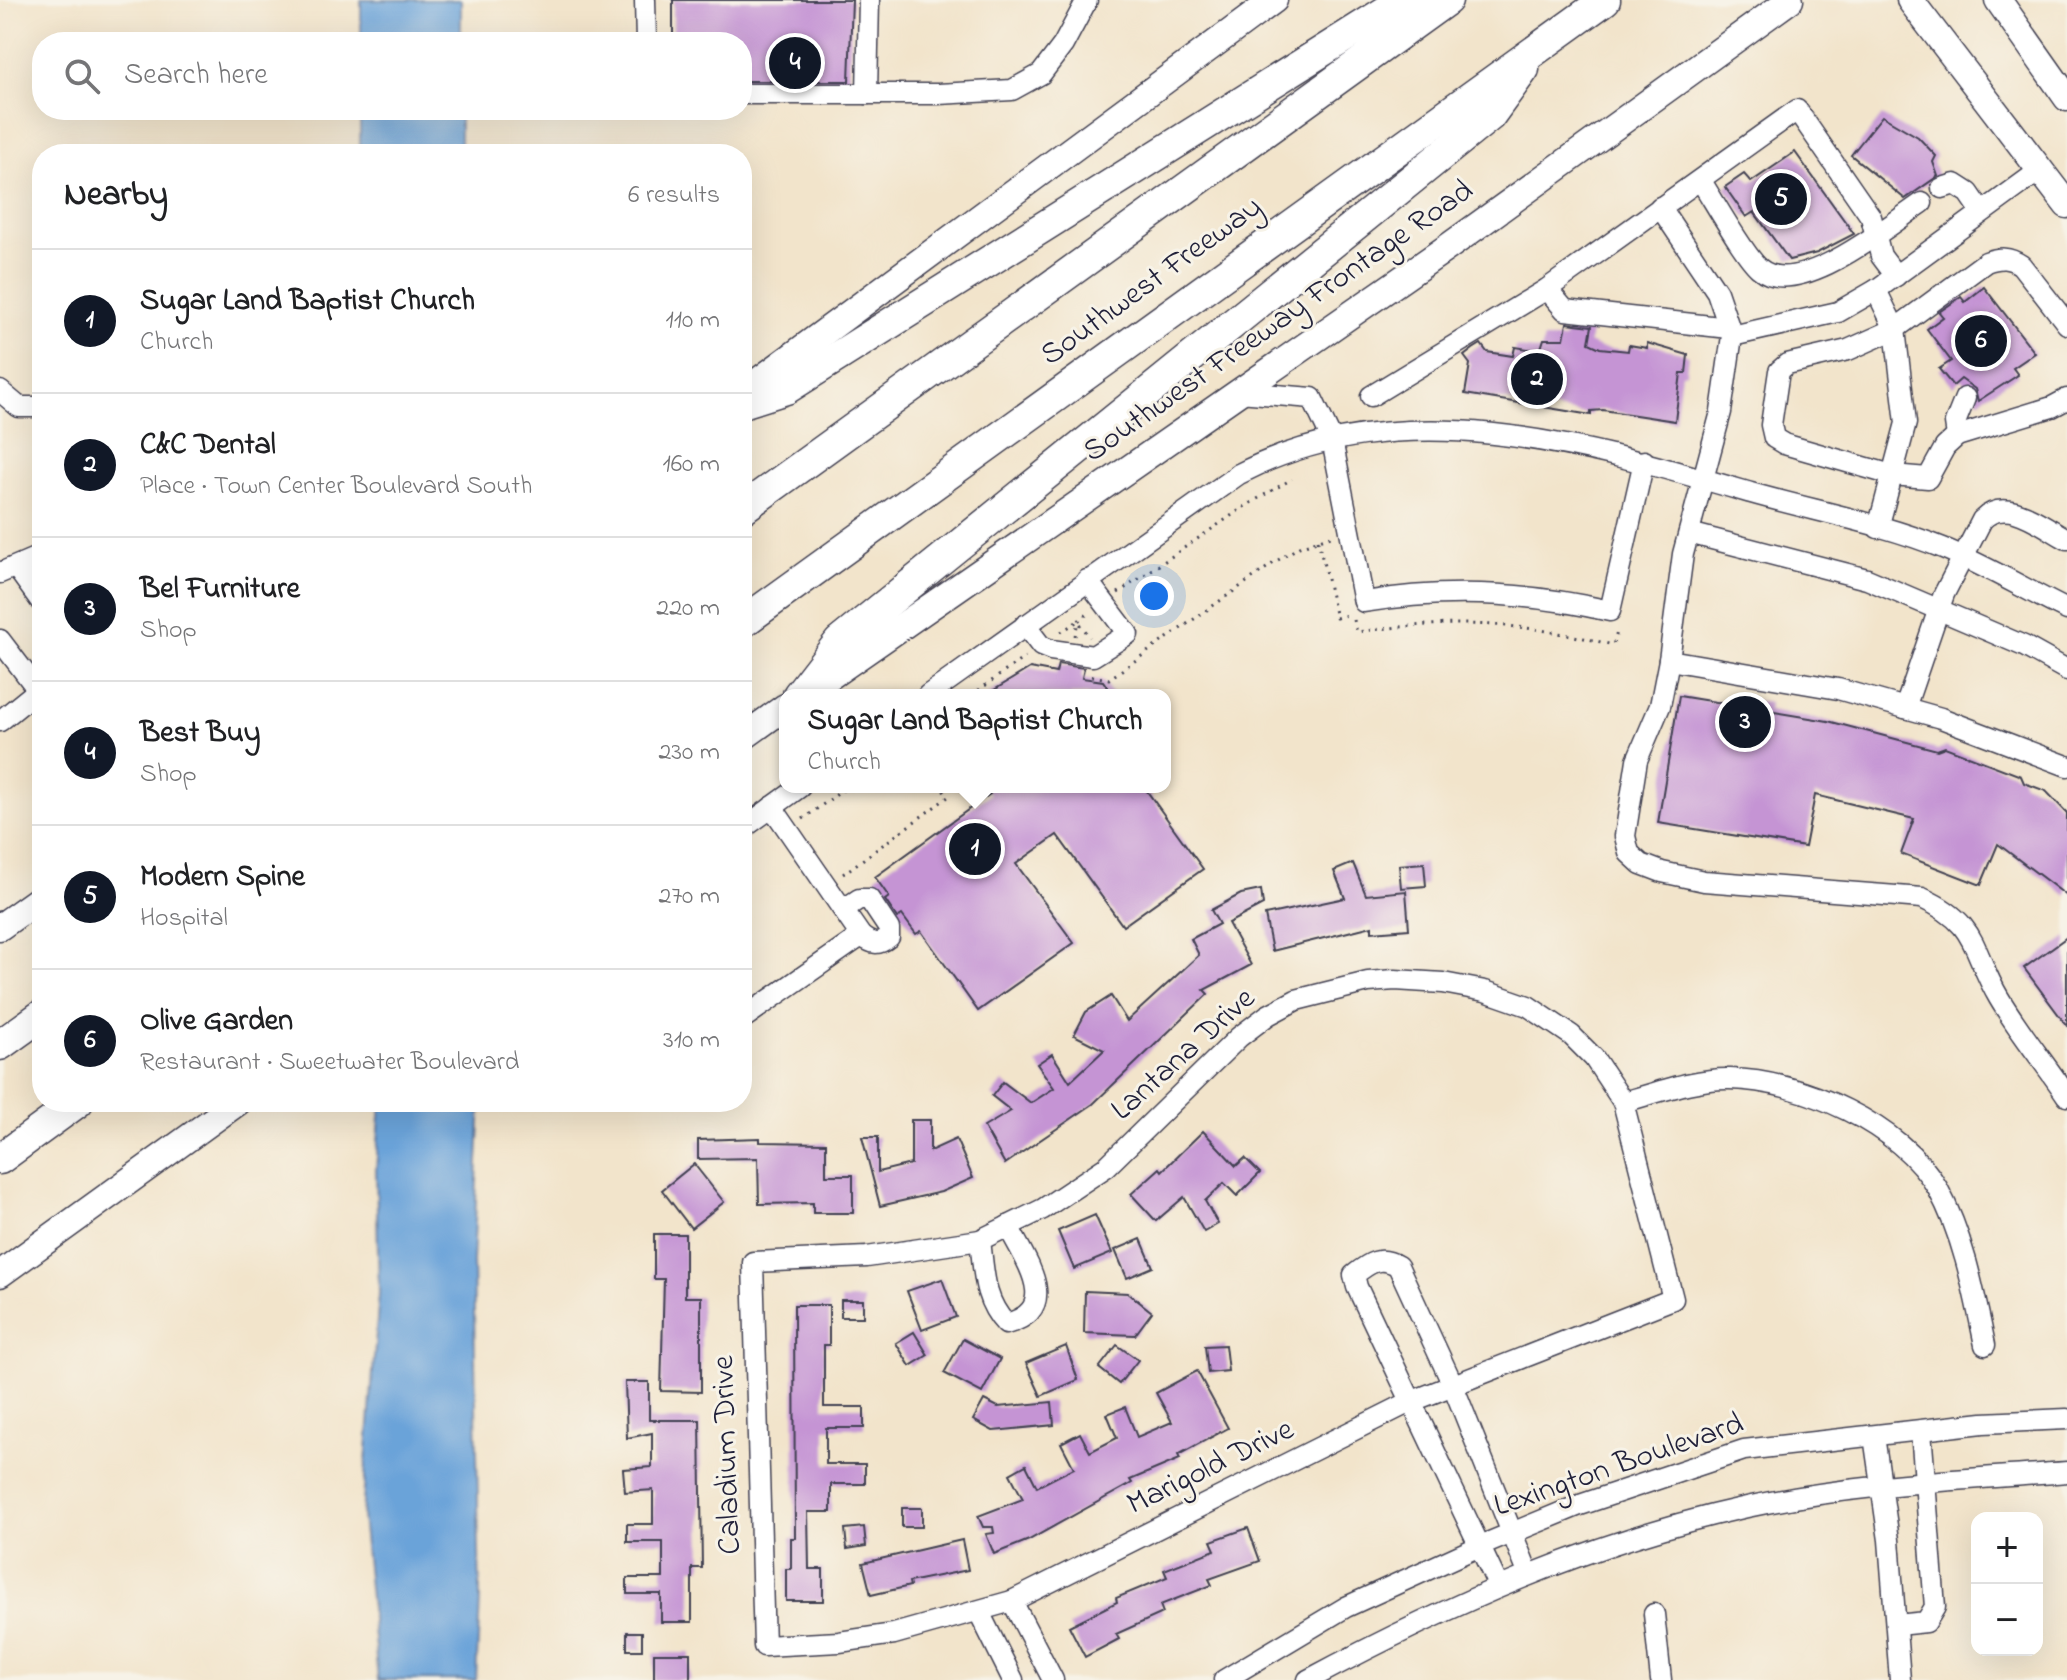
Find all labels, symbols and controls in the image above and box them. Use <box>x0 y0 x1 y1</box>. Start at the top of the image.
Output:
search box <box>32 32 752 120</box>
pin: 4 <box>769 33 821 93</box>
icon: search <box>60 54 104 98</box>
text: Search here <box>124 54 268 98</box>
street label: Southwest Freeway Frontage Road <box>1074 169 1484 475</box>
pin: 5 <box>1755 169 1807 229</box>
text: Nearby <box>64 171 168 221</box>
text: 6 results <box>628 177 720 215</box>
street label: Southwest Freeway <box>1031 185 1273 379</box>
text: Sugar Land Baptist Church <box>140 280 475 324</box>
text: 1 <box>86 302 94 340</box>
text: 110 m <box>666 302 720 340</box>
pin: 6 <box>1955 311 2007 371</box>
text: Church <box>140 324 213 362</box>
pin: 2 <box>1511 349 1563 409</box>
text: C&C Dental <box>140 424 276 468</box>
text: 2 <box>84 446 96 484</box>
text: 160 m <box>662 446 720 484</box>
text: Place · Town Center Boulevard South <box>140 468 532 506</box>
text: Bel Furniture <box>140 568 300 612</box>
your location <box>1134 576 1174 616</box>
text: 3 <box>85 590 95 628</box>
text: 220 m <box>656 590 720 628</box>
text: Shop <box>140 612 197 650</box>
popup <box>779 689 1171 793</box>
pin: 3 <box>1719 692 1771 752</box>
text: Sugar Land Baptist Church <box>808 700 1142 744</box>
text: Best Buy <box>140 712 260 756</box>
text: 4 <box>85 734 95 772</box>
text: 230 m <box>658 734 720 772</box>
text: Church <box>808 744 881 782</box>
text: Shop <box>140 756 197 794</box>
pin: 1 <box>949 819 1001 879</box>
text: Modern Spine <box>140 856 305 900</box>
text: 5 <box>83 878 97 916</box>
text: 270 m <box>658 878 720 916</box>
text: Hospital <box>140 900 228 938</box>
street label: Lantana Drive <box>1101 977 1267 1133</box>
text: Olive Garden <box>140 1000 293 1044</box>
text: 6 <box>84 1022 96 1060</box>
text: 310 m <box>663 1022 720 1060</box>
text: Restaurant · Sweetwater Boulevard <box>140 1044 519 1082</box>
street label: Caladium Drive <box>701 1354 755 1555</box>
street label: Lexington Boulevard <box>1488 1401 1750 1531</box>
street label: Marigold Drive <box>1120 1407 1303 1529</box>
map controls <box>1971 1512 2043 1656</box>
button: + <box>1971 1512 2043 1584</box>
button: − <box>1971 1584 2043 1656</box>

